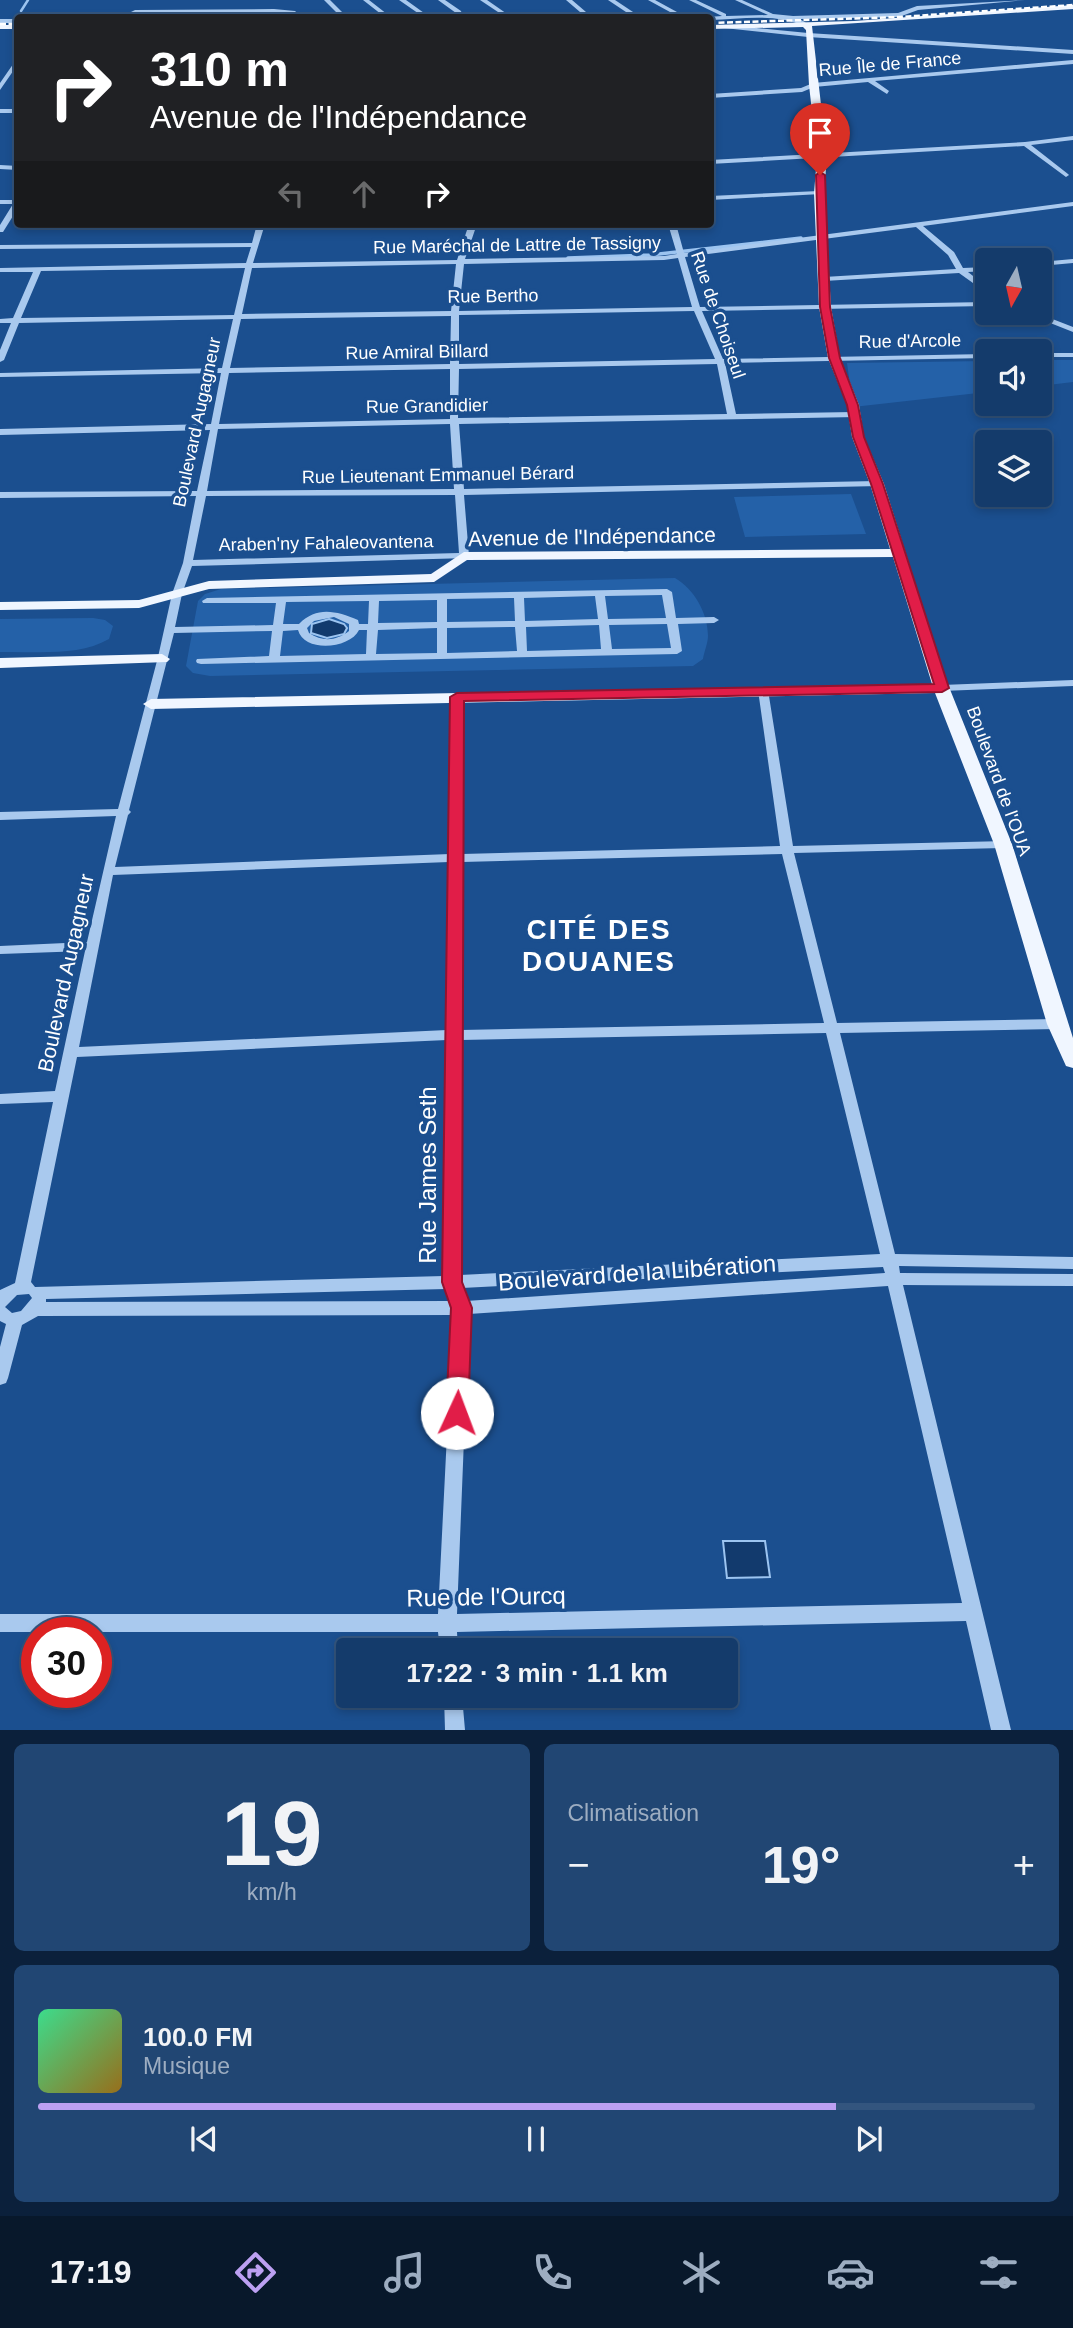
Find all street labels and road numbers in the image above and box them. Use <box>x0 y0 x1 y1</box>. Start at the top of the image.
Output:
street label: Rue Île de France <box>818 48 962 80</box>
street label: Rue Maréchal de Lattre de Tassigny <box>373 232 661 258</box>
street label: Rue de Choiseul <box>687 249 749 381</box>
street label: Rue Bertho <box>447 285 539 307</box>
street label: Rue d'Arcole <box>859 330 961 352</box>
street label: Boulevard Augagneur <box>169 335 225 509</box>
street label: Rue Amiral Billard <box>345 341 489 363</box>
street label: Rue Grandidier <box>366 395 488 417</box>
street label: Rue Lieutenant Emmanuel Bérard <box>302 463 574 487</box>
street label: Avenue de l'Indépendance <box>468 523 716 550</box>
street label: Araben'ny Fahaleovantena <box>219 531 434 555</box>
street label: Boulevard de l'OUA <box>963 704 1035 858</box>
street label: Boulevard Augagneur <box>33 872 98 1074</box>
street label: Rue James Seth <box>414 1086 441 1264</box>
street label: Boulevard de la Libération <box>497 1249 777 1296</box>
street label: Rue de l'Ourcq <box>406 1582 566 1611</box>

